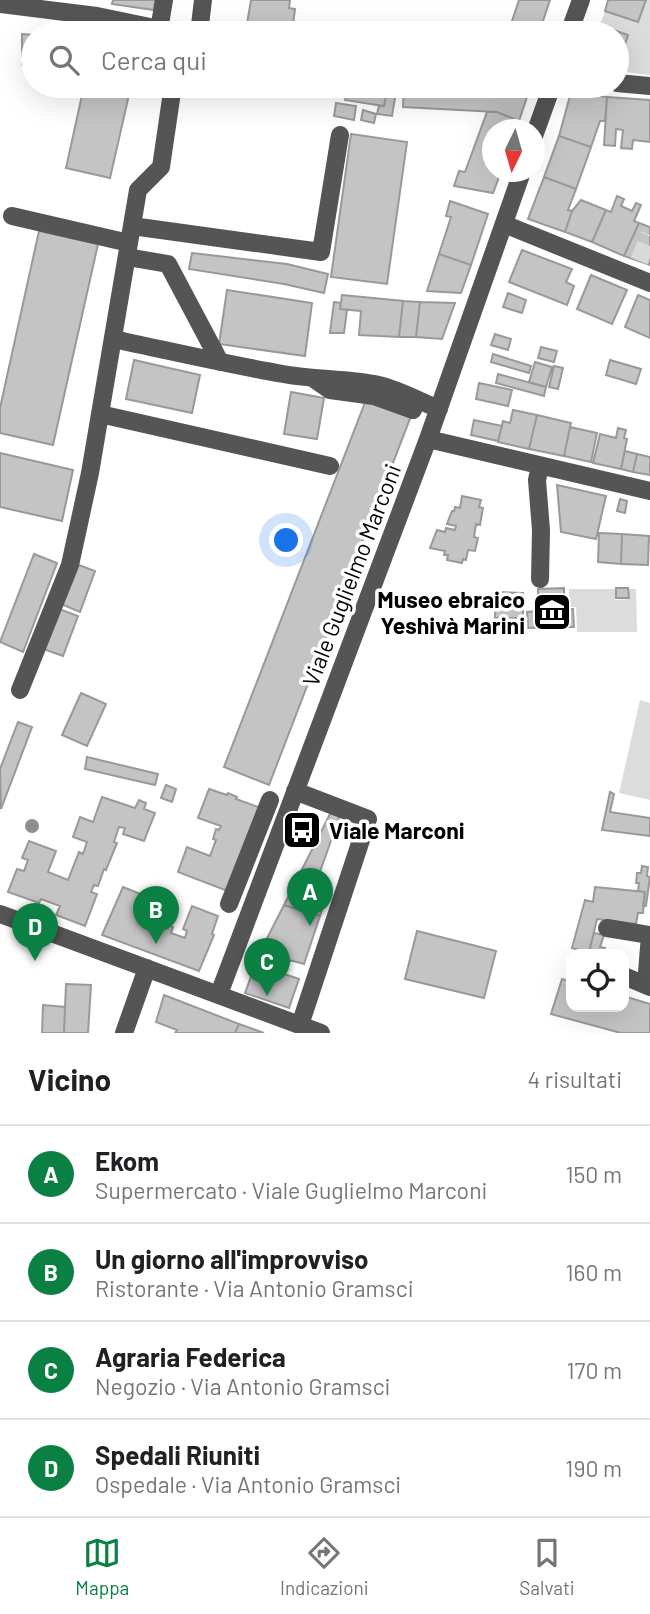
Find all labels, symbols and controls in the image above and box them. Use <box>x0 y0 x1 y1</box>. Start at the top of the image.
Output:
search box <box>21 21 629 98</box>
icon: search <box>45 41 83 79</box>
text: Cerca qui <box>101 44 207 75</box>
north arrow <box>482 119 545 182</box>
street label: Viale Guglielmo Marconi <box>296 460 406 690</box>
your location <box>269 523 303 557</box>
place label: Museo ebraico Yeshivà Marini <box>377 585 525 639</box>
museum icon: Museo ebraico Yeshivà Marini <box>531 591 573 633</box>
bus stop icon: Viale Marconi <box>281 809 323 851</box>
place label: Viale Marconi <box>329 816 465 844</box>
pin: A <box>287 868 333 926</box>
pin: B <box>133 886 179 944</box>
pin: D <box>12 903 58 961</box>
pin: C <box>244 938 290 996</box>
map controls <box>566 949 629 1012</box>
button: locate <box>566 949 629 1012</box>
text: Vicino <box>28 1061 111 1097</box>
text: 4 risultati <box>528 1065 622 1093</box>
text: Ekom <box>95 1145 159 1176</box>
text: A <box>43 1160 59 1188</box>
text: 150 m <box>566 1160 622 1188</box>
text: Supermercato · Viale Guglielmo Marconi <box>95 1176 487 1204</box>
text: Un giorno all'improvviso <box>95 1243 369 1274</box>
text: B <box>44 1258 58 1286</box>
text: 160 m <box>565 1258 622 1286</box>
text: Ristorante · Via Antonio Gramsci <box>95 1274 414 1302</box>
text: Agraria Federica <box>95 1341 286 1372</box>
text: C <box>44 1356 58 1384</box>
text: 170 m <box>566 1356 622 1384</box>
text: Negozio · Via Antonio Gramsci <box>95 1372 390 1400</box>
text: Spedali Riuniti <box>95 1439 260 1470</box>
text: D <box>44 1454 58 1482</box>
text: 190 m <box>565 1454 622 1482</box>
text: Ospedale · Via Antonio Gramsci <box>95 1470 401 1498</box>
tab: Mappa <box>75 1534 129 1599</box>
tab: Indicazioni <box>280 1534 369 1599</box>
tab: Salvati <box>519 1534 575 1599</box>

